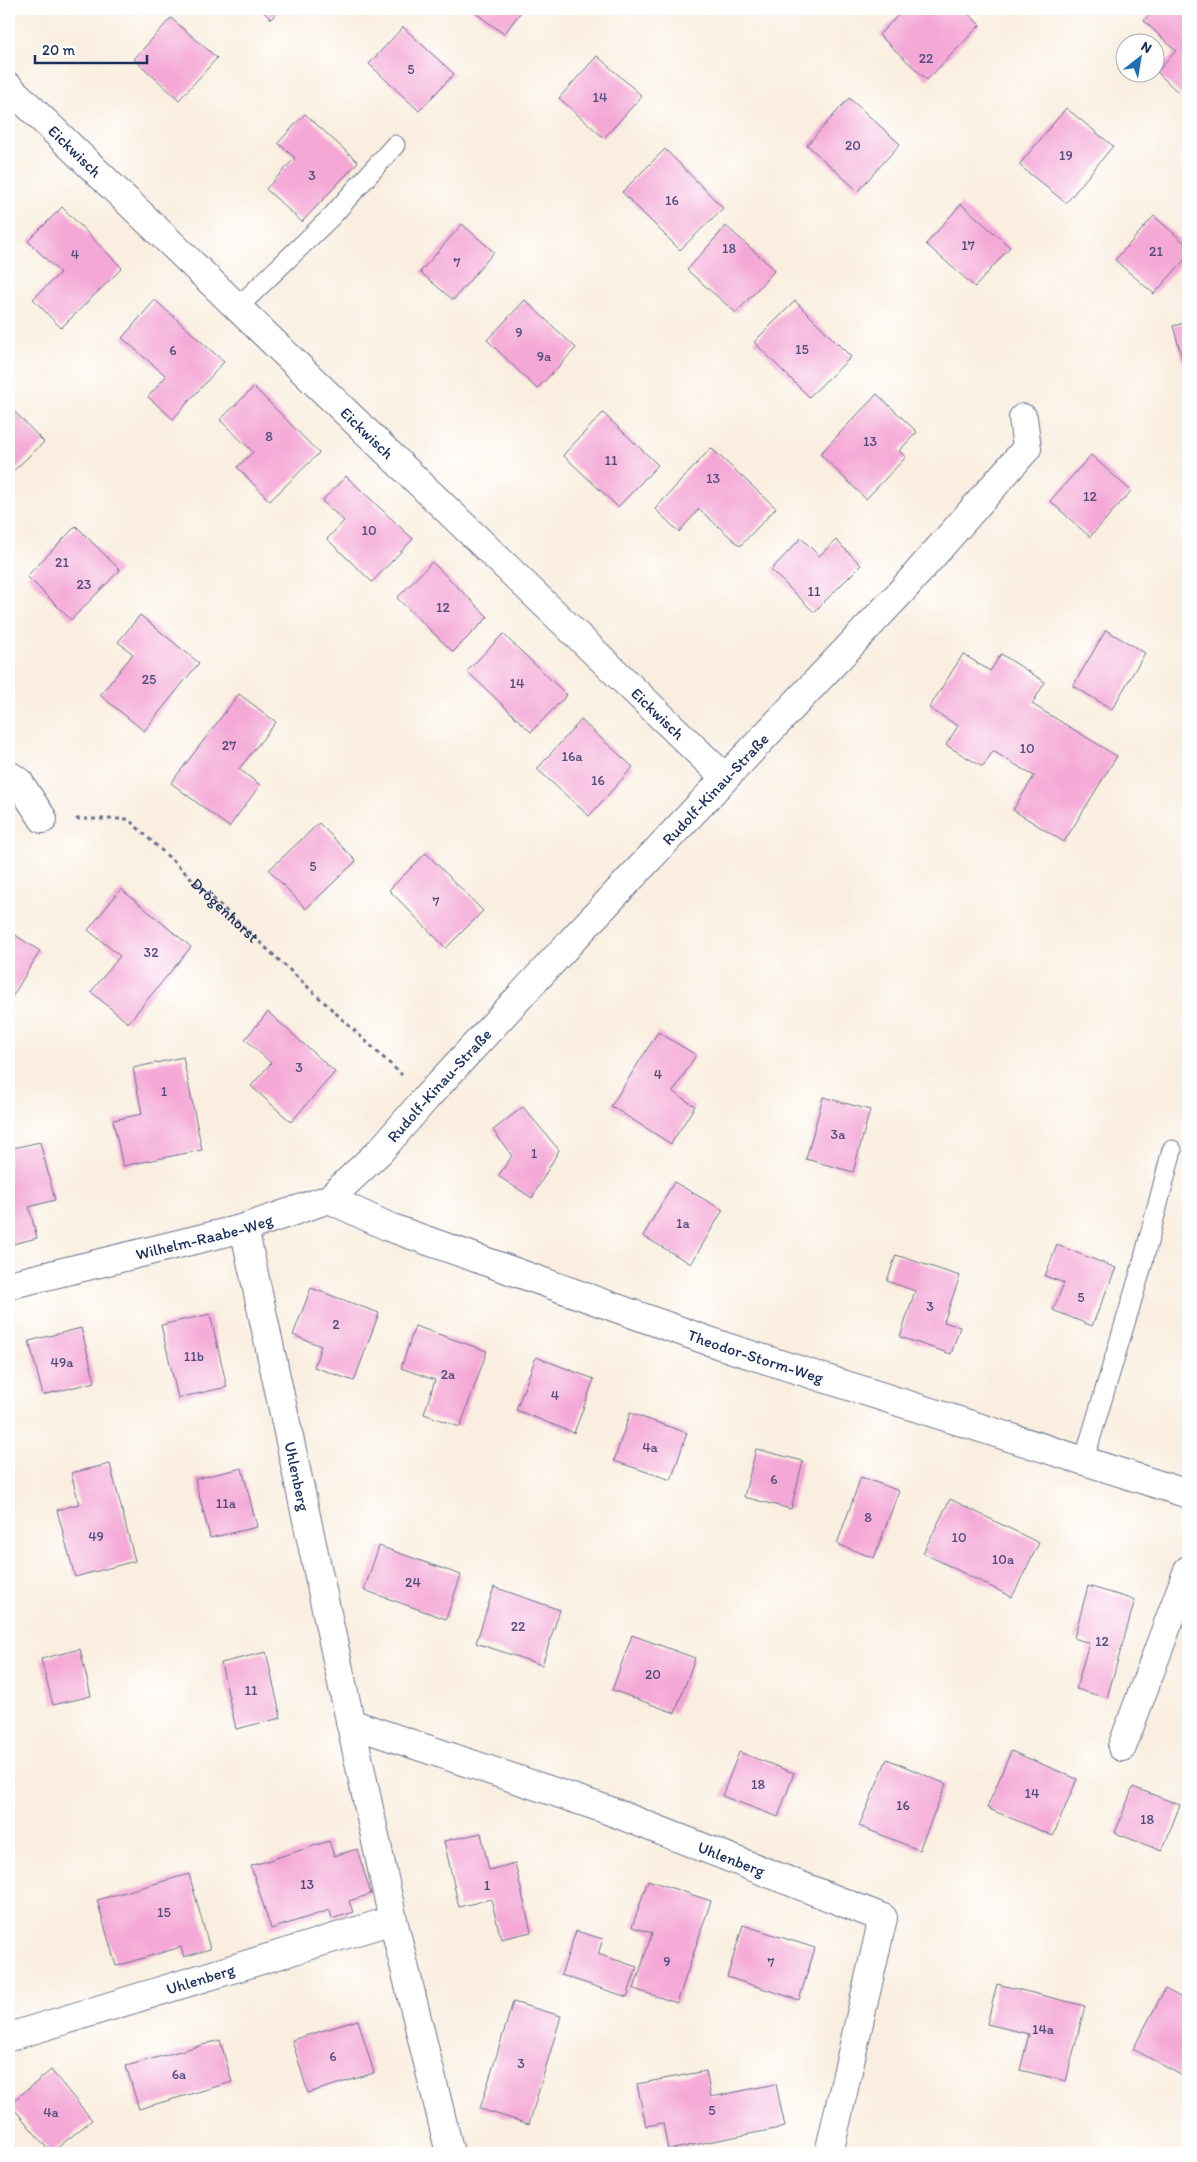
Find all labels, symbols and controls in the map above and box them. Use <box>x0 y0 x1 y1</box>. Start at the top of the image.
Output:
scale bar <box>35 32 148 64</box>
north arrow <box>1114 32 1164 82</box>
text: N <box>1138 38 1155 57</box>
text: 20 m <box>42 41 76 59</box>
house number: 22 <box>919 50 934 67</box>
house number: 5 <box>407 61 415 78</box>
house number: 14 <box>593 89 608 106</box>
street label: Eickwisch <box>44 121 106 182</box>
house number: 20 <box>845 137 861 154</box>
house number: 19 <box>1059 147 1073 164</box>
house number: 3 <box>308 167 316 184</box>
house number: 16 <box>665 192 679 209</box>
house number: 17 <box>961 237 975 254</box>
house number: 18 <box>722 240 736 257</box>
house number: 21 <box>1149 243 1163 260</box>
house number: 4 <box>71 246 80 263</box>
house number: 7 <box>454 254 461 271</box>
house number: 9 <box>515 324 523 341</box>
house number: 15 <box>795 341 809 358</box>
house number: 6 <box>169 342 177 359</box>
house number: 9a <box>537 348 552 365</box>
street label: Eickwisch <box>336 403 398 463</box>
house number: 8 <box>265 428 273 445</box>
house number: 13 <box>863 433 877 450</box>
house number: 11 <box>605 452 618 469</box>
house number: 13 <box>706 470 720 487</box>
house number: 12 <box>1083 488 1098 505</box>
house number: 10 <box>361 522 377 539</box>
house number: 21 <box>55 554 69 571</box>
house number: 23 <box>77 576 92 593</box>
house number: 11 <box>808 583 821 600</box>
house number: 12 <box>436 599 451 616</box>
house number: 25 <box>142 671 156 688</box>
house number: 14 <box>510 675 525 692</box>
street label: Eickwisch <box>627 684 689 744</box>
street label: Rudolf-Kinau-Straße <box>658 729 773 849</box>
house number: 27 <box>222 737 236 754</box>
house number: 10 <box>1019 740 1035 757</box>
house number: 16a <box>561 748 583 765</box>
house number: 16 <box>591 772 605 789</box>
house number: 5 <box>309 858 317 875</box>
street label: Drögenhorst <box>187 874 263 946</box>
house number: 7 <box>433 893 440 910</box>
house number: 32 <box>144 944 159 961</box>
street label: Rudolf-Kinau-Straße <box>383 1025 495 1146</box>
house number: 3 <box>295 1059 303 1076</box>
house number: 4 <box>654 1066 663 1083</box>
house number: 1 <box>161 1083 168 1100</box>
house number: 3a <box>831 1126 846 1143</box>
house number: 1 <box>531 1145 538 1162</box>
street label: Wilhelm-Raabe-Weg <box>134 1210 276 1264</box>
house number: 1a <box>676 1215 691 1232</box>
house number: 5 <box>1077 1289 1085 1306</box>
house number: 3 <box>926 1298 934 1315</box>
house number: 2 <box>332 1316 340 1333</box>
street label: Theodor-Storm-Weg <box>685 1325 827 1388</box>
house number: 11b <box>184 1348 204 1365</box>
house number: 49a <box>50 1354 74 1371</box>
house number: 2a <box>441 1366 456 1383</box>
house number: 4 <box>551 1387 560 1404</box>
house number: 4a <box>642 1439 659 1456</box>
street label: Uhlenberg <box>280 1440 314 1514</box>
house number: 6 <box>770 1471 778 1488</box>
house number: 11a <box>216 1495 237 1512</box>
house number: 8 <box>864 1509 872 1526</box>
house number: 49 <box>88 1528 104 1545</box>
house number: 10 <box>951 1529 967 1546</box>
house number: 10a <box>992 1551 1015 1568</box>
house number: 24 <box>405 1574 421 1591</box>
house number: 22 <box>511 1618 526 1635</box>
house number: 12 <box>1095 1633 1110 1650</box>
house number: 20 <box>645 1666 661 1683</box>
house number: 11 <box>245 1682 258 1699</box>
house number: 18 <box>751 1776 765 1793</box>
house number: 14 <box>1025 1785 1040 1802</box>
house number: 16 <box>896 1797 910 1814</box>
house number: 18 <box>1140 1811 1154 1828</box>
street label: Uhlenberg <box>695 1837 768 1881</box>
house number: 13 <box>300 1876 314 1893</box>
house number: 1 <box>484 1877 491 1894</box>
house number: 15 <box>157 1904 171 1921</box>
house number: 9 <box>663 1953 671 1970</box>
house number: 7 <box>768 1954 775 1971</box>
street label: Uhlenberg <box>164 1960 238 1999</box>
house number: 14a <box>1032 2021 1055 2038</box>
house number: 6 <box>329 2048 337 2065</box>
house number: 3 <box>517 2055 525 2072</box>
house number: 6a <box>172 2066 187 2083</box>
house number: 5 <box>708 2102 716 2119</box>
house number: 4a <box>43 2104 60 2121</box>

